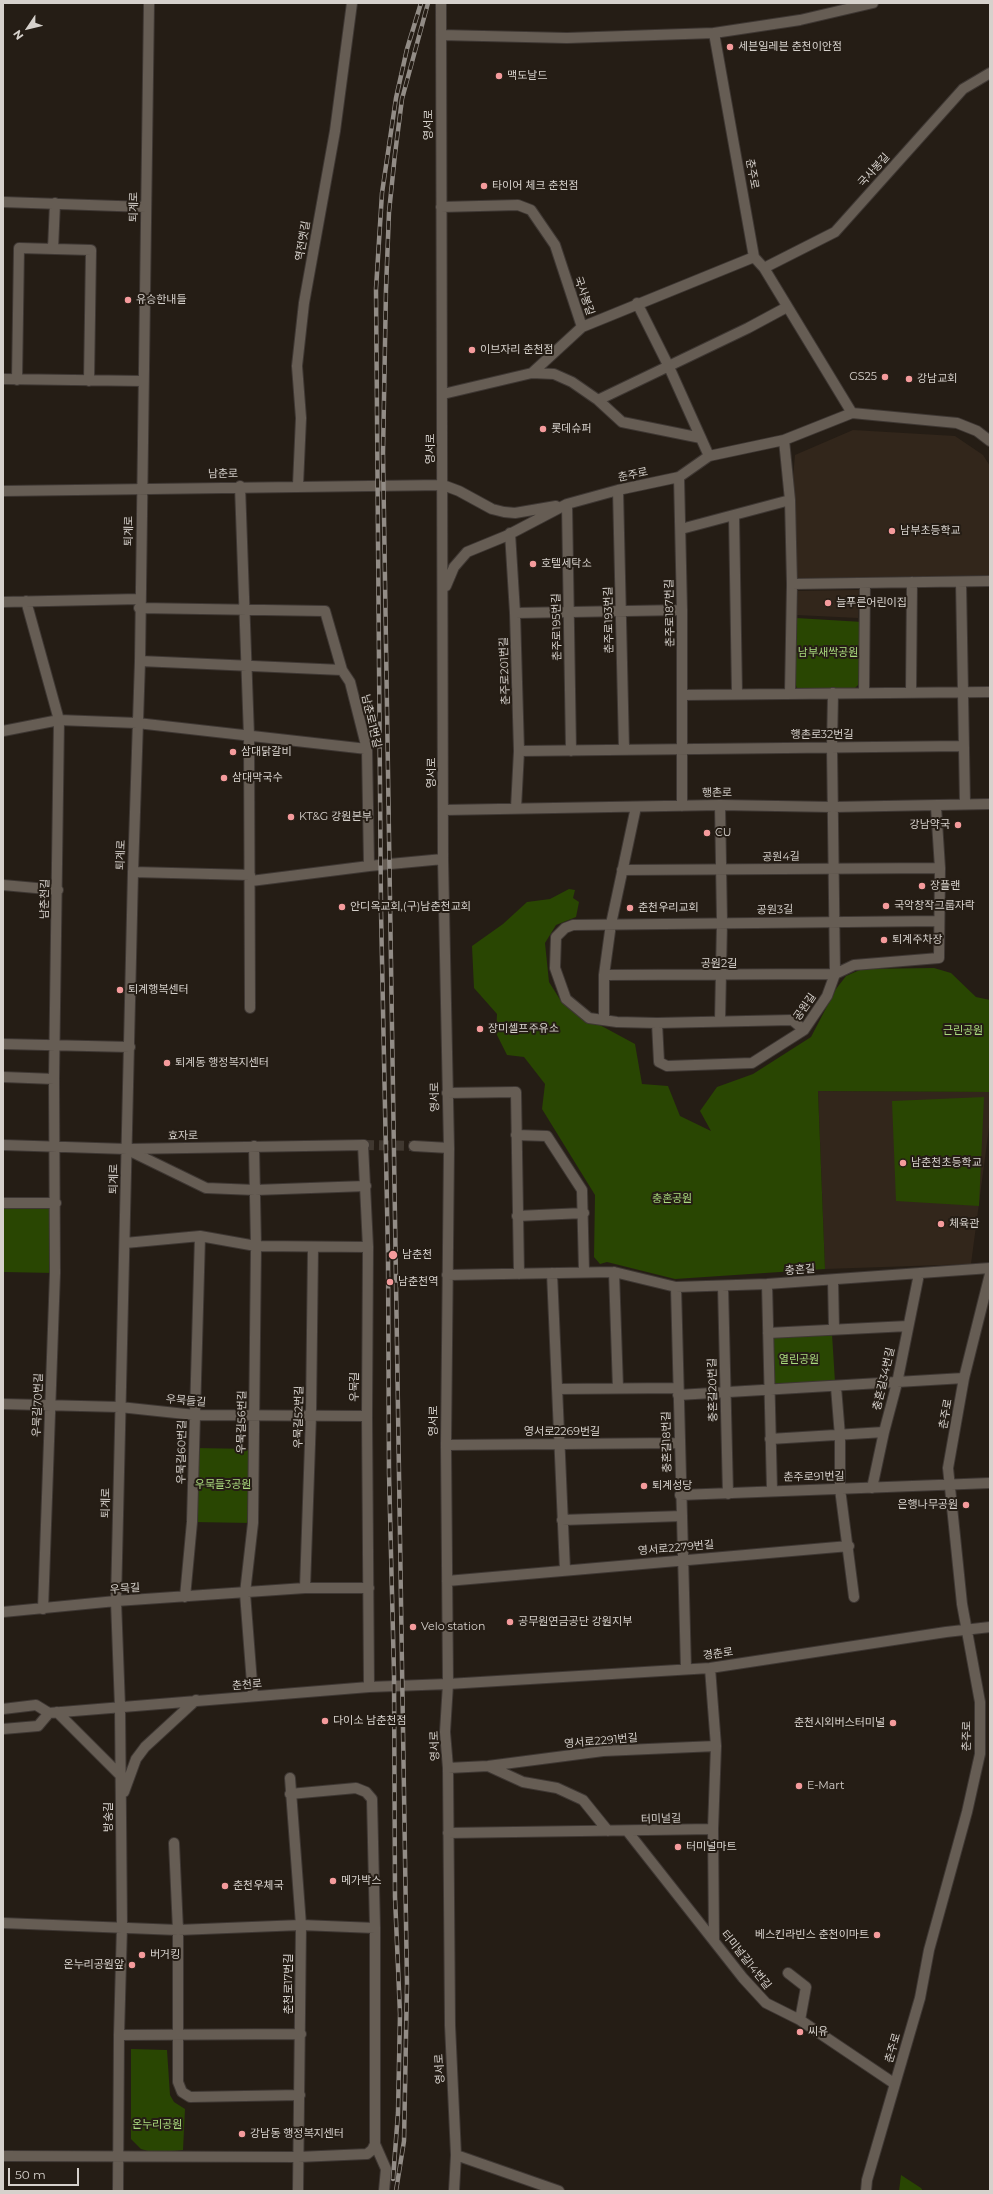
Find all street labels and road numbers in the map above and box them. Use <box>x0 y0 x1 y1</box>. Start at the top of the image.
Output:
street label: 영서로 <box>422 110 436 140</box>
street label: 국사봉길 <box>856 151 892 189</box>
street label: 춘주로 <box>743 158 761 190</box>
street label: 퇴계로 <box>127 192 141 222</box>
street label: 역전옛길 <box>293 220 313 262</box>
street label: 국사봉길 <box>571 275 597 317</box>
street label: 영서로 <box>424 434 438 464</box>
street label: 춘주로 <box>617 465 649 485</box>
street label: 남춘로 <box>208 467 238 481</box>
street label: 퇴계로 <box>122 516 136 546</box>
street label: 춘주로187번길 <box>663 579 677 647</box>
street label: 춘주로193번길 <box>602 586 616 654</box>
street label: 춘주로195번길 <box>550 593 564 661</box>
street label: 춘주로201번길 <box>497 637 513 705</box>
street label: 남춘로1번길 <box>358 693 384 749</box>
street label: 행촌로32번길 <box>791 728 853 742</box>
street label: 영서로 <box>425 758 439 788</box>
street label: 행촌로 <box>702 786 732 800</box>
street label: 퇴계로 <box>114 840 128 870</box>
street label: 공원4길 <box>762 850 800 864</box>
street label: 남춘천길 <box>38 879 52 919</box>
street label: 공원3길 <box>757 903 793 917</box>
street label: 공원2길 <box>701 957 737 971</box>
street label: 공원길 <box>791 991 819 1023</box>
street label: 영서로 <box>428 1082 442 1112</box>
street label: 효자로 <box>168 1129 198 1143</box>
street label: 퇴계로 <box>107 1164 121 1194</box>
street label: 충혼길 <box>784 1262 816 1278</box>
street label: 충혼길34번길 <box>870 1346 898 1412</box>
street label: 충혼길20번길 <box>706 1358 720 1422</box>
street label: 우묵길 <box>348 1372 362 1402</box>
street label: 우묵길70번길 <box>30 1373 46 1437</box>
street label: 우묵길52번길 <box>292 1385 306 1449</box>
street label: 우묵길56번길 <box>235 1390 249 1454</box>
street label: 우묵들길 <box>165 1393 207 1409</box>
street label: 춘주로 <box>937 1398 955 1430</box>
street label: 영서로 <box>427 1406 441 1436</box>
street label: 충혼길18번길 <box>660 1411 674 1473</box>
street label: 우묵길60번길 <box>175 1420 189 1484</box>
street label: 영서로2269번길 <box>524 1425 600 1439</box>
street label: 춘주로91번길 <box>783 1470 845 1484</box>
street label: 퇴계로 <box>99 1488 113 1518</box>
street label: 영서로2279번길 <box>637 1538 715 1558</box>
street label: 우묵길 <box>109 1581 141 1597</box>
street label: 경춘로 <box>702 1645 734 1663</box>
street label: 춘천로 <box>231 1677 263 1693</box>
street label: 춘주로 <box>960 1721 974 1751</box>
street label: 영서로 <box>428 1731 442 1761</box>
street label: 영서로2291번길 <box>564 1731 638 1751</box>
street label: 방송길 <box>102 1802 116 1832</box>
street label: 터미널길 <box>641 1812 681 1826</box>
street label: 터미널길14번길 <box>718 1928 774 1992</box>
street label: 춘천로17번길 <box>282 1953 296 2015</box>
street label: 춘주로 <box>882 2032 904 2064</box>
street label: 영서로 <box>433 2053 447 2085</box>

